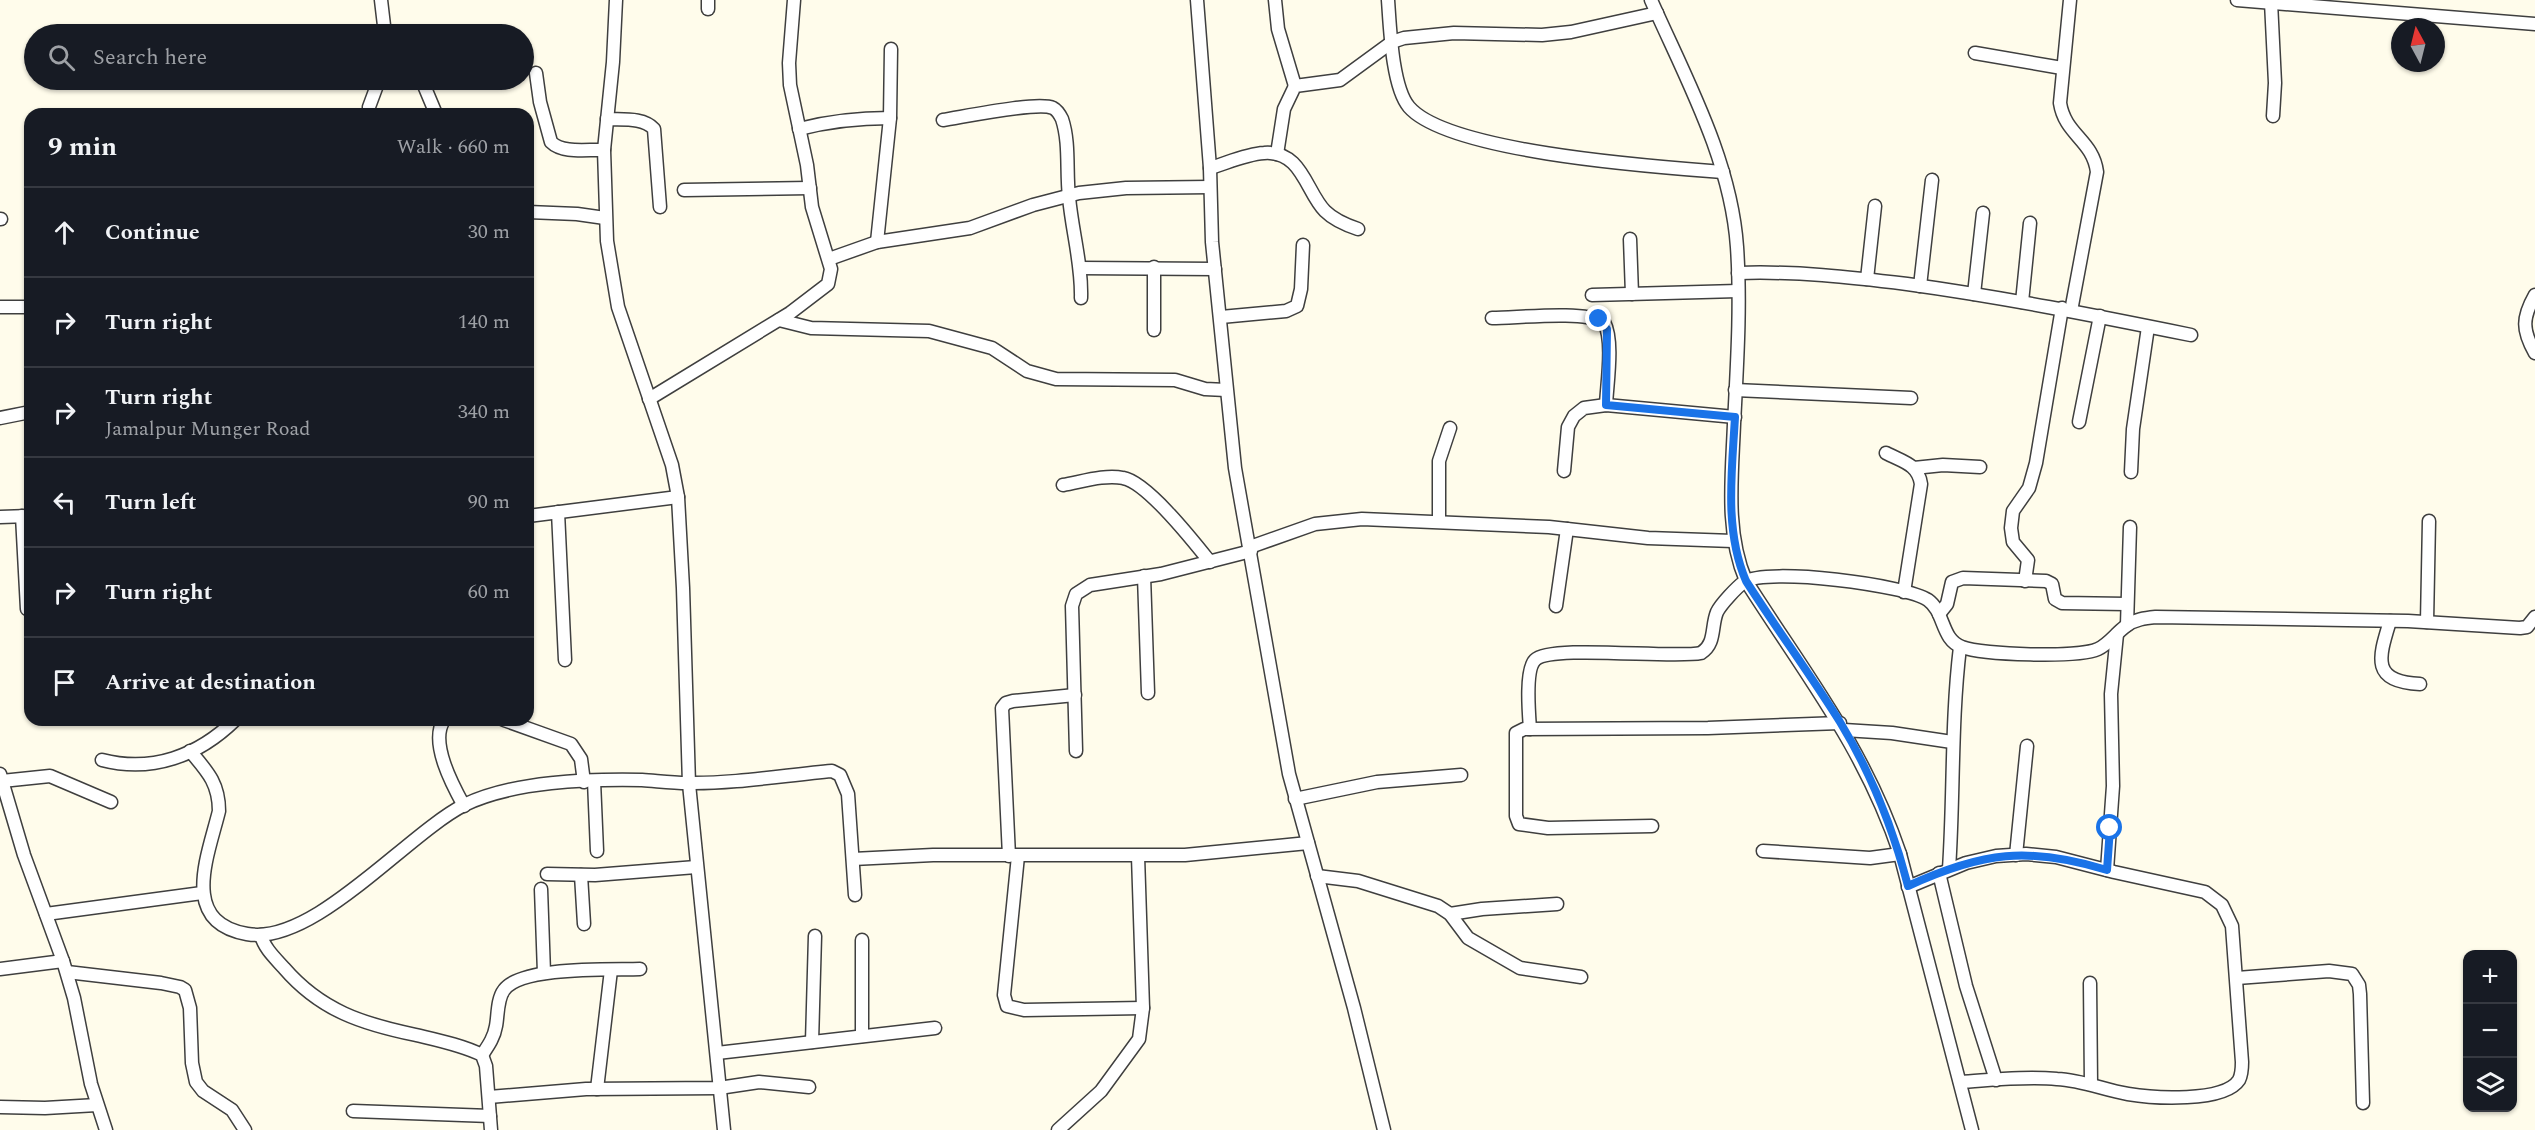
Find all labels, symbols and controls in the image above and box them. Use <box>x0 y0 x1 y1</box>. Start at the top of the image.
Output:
north arrow <box>2391 18 2445 72</box>
search box <box>24 24 534 90</box>
icon: search <box>45 41 78 74</box>
text: Search here <box>93 41 207 74</box>
text: 9 min <box>48 127 117 167</box>
text: Walk · 660 m <box>397 132 510 162</box>
icon: ahead <box>48 216 81 249</box>
text: Continue <box>105 216 200 249</box>
text: 30 m <box>468 217 510 247</box>
route end <box>1585 305 1611 331</box>
icon: right <box>48 306 81 339</box>
text: Turn right <box>105 306 212 339</box>
text: 140 m <box>458 307 510 337</box>
text: Turn right <box>105 381 212 414</box>
icon: right <box>48 396 81 429</box>
text: 340 m <box>458 397 510 427</box>
text: Jamalpur Munger Road <box>105 414 311 444</box>
icon: left <box>48 486 81 519</box>
text: Turn left <box>105 486 197 519</box>
text: 90 m <box>468 487 510 517</box>
icon: right <box>48 576 81 609</box>
text: Turn right <box>105 576 212 609</box>
text: 60 m <box>468 577 510 607</box>
icon: arrive <box>48 666 81 699</box>
text: Arrive at destination <box>105 666 316 699</box>
route start <box>2096 814 2122 840</box>
map controls <box>2463 950 2517 1112</box>
button: + <box>2463 950 2517 1004</box>
button: − <box>2463 1004 2517 1058</box>
button: layers <box>2463 1058 2517 1112</box>

